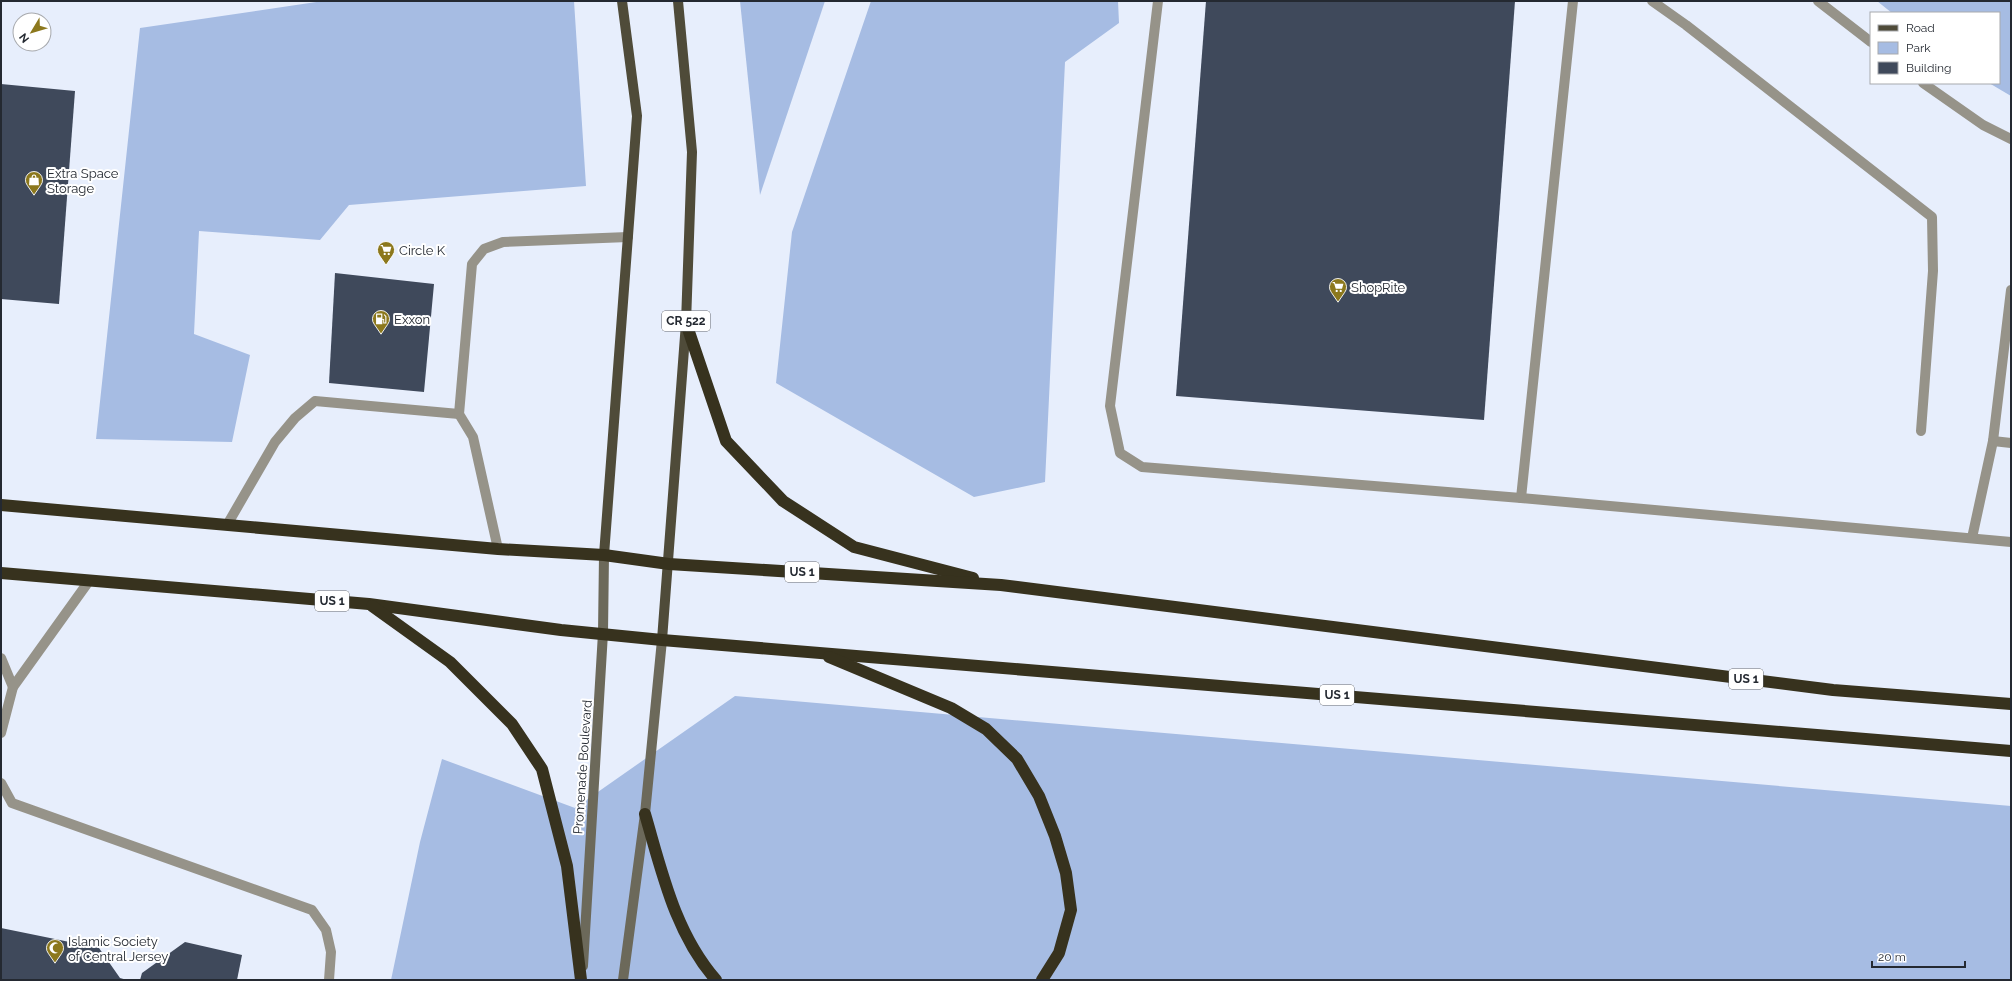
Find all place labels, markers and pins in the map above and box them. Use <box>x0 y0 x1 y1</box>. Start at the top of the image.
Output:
place label: Extra Space Storage <box>47 166 119 196</box>
shop icon: Extra Space Storage <box>24 170 44 195</box>
supermarket icon: Circle K <box>376 240 396 265</box>
place label: Circle K <box>399 243 446 258</box>
supermarket icon: ShopRite <box>1328 277 1348 302</box>
place label: ShopRite <box>1351 280 1406 295</box>
fuel station icon: Exxon <box>371 309 391 334</box>
place label: Exxon <box>394 312 430 327</box>
place label: Islamic Society of Central Jersey <box>68 934 168 964</box>
mosque icon: Islamic Society of Central Jersey <box>45 938 65 963</box>

